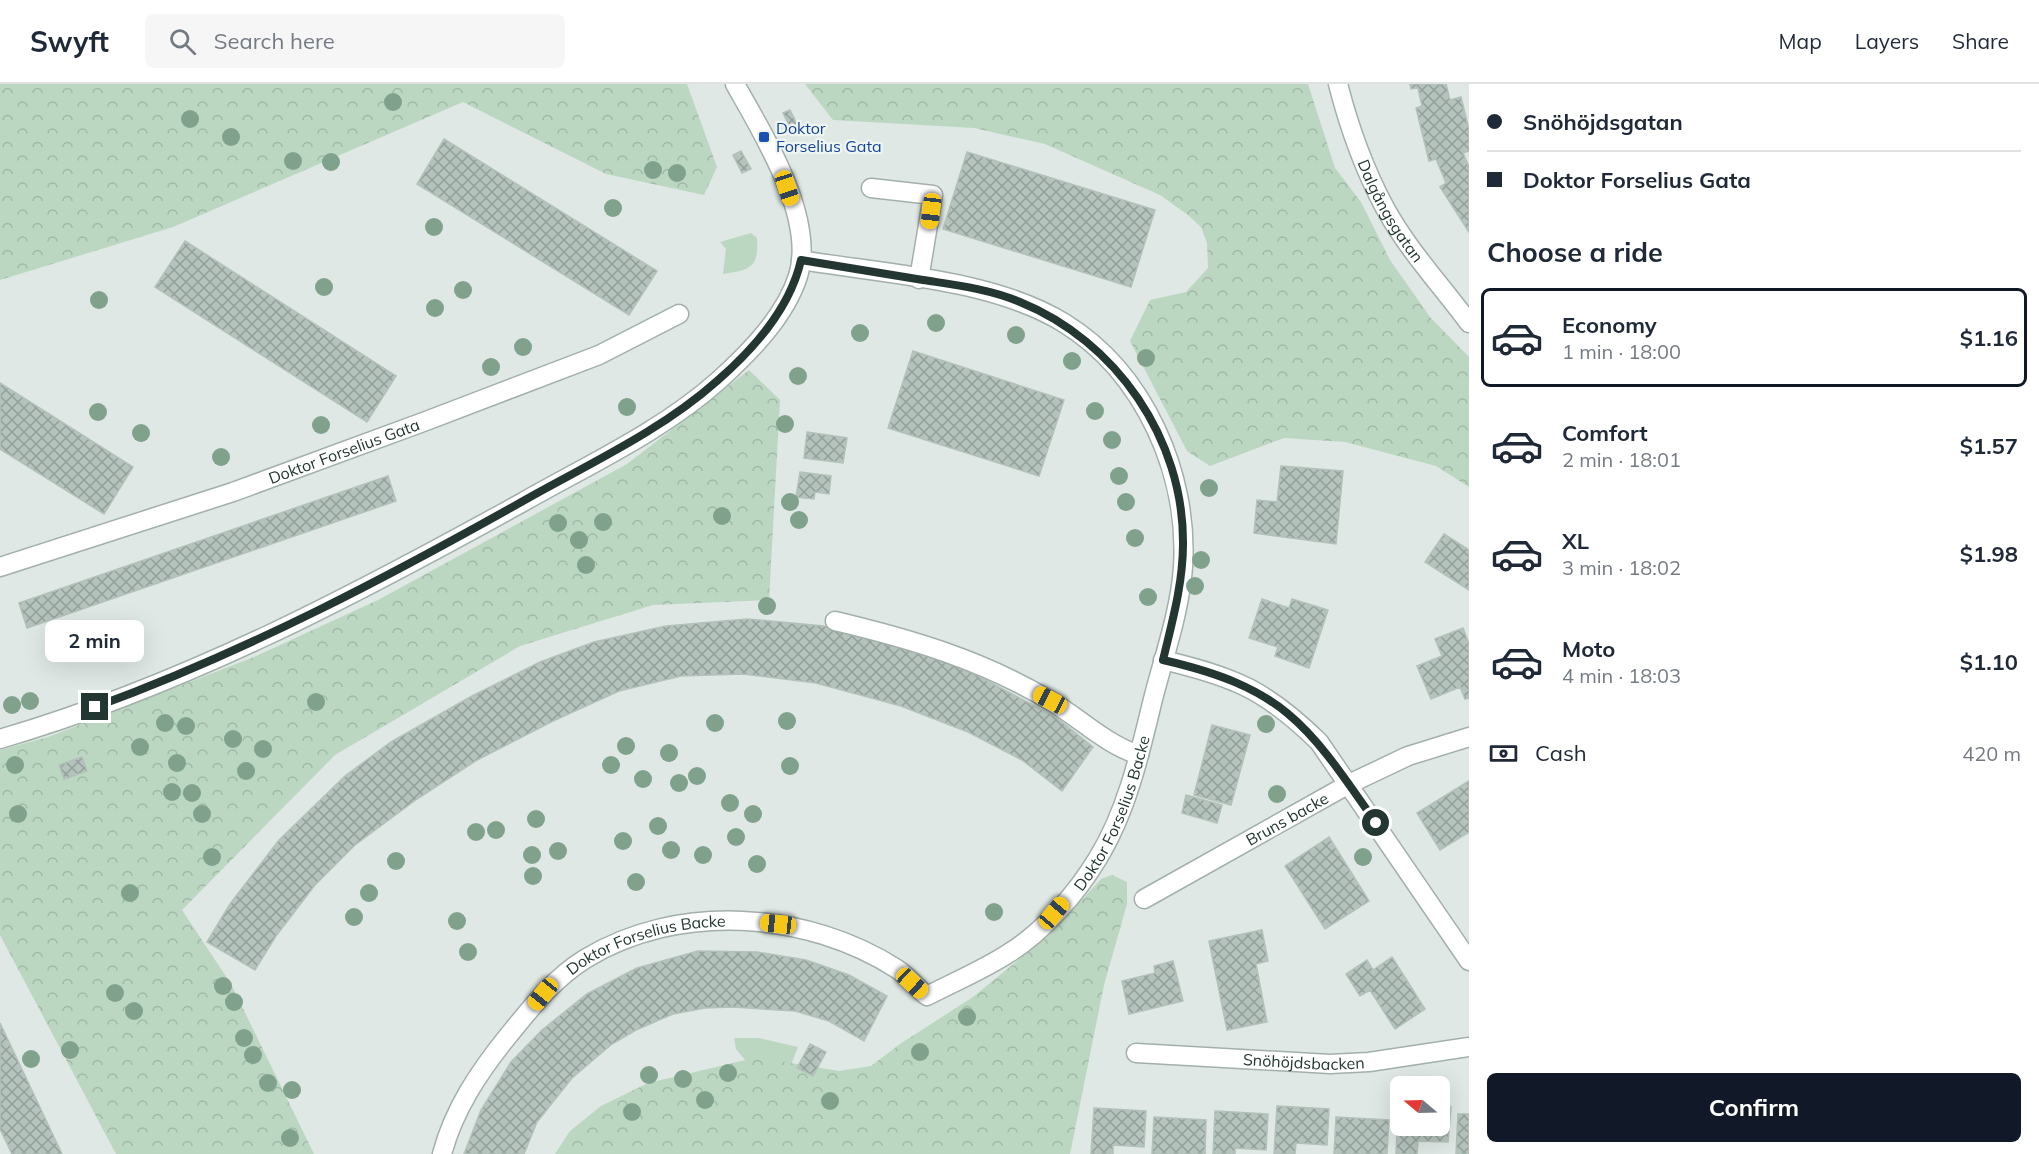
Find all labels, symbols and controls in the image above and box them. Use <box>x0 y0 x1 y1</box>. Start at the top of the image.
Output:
search box <box>145 14 565 68</box>
text: Swyft <box>30 24 109 59</box>
icon: search <box>166 25 199 58</box>
text: Search here <box>214 27 335 55</box>
text: Map <box>1779 28 1822 54</box>
text: Layers <box>1855 28 1919 54</box>
text: Share <box>1952 28 2009 54</box>
text: Snöhöjdsgatan <box>1523 108 1683 136</box>
place label: Doktor Forselius Gata <box>776 118 882 156</box>
marker: Doktor Forselius Gata <box>757 130 771 144</box>
street label: Dalgångsgatan <box>1353 156 1428 266</box>
text: Doktor Forselius Gata <box>1523 166 1751 194</box>
car <box>773 168 801 208</box>
car <box>920 192 942 230</box>
text: Choose a ride <box>1487 235 1663 269</box>
icon: car <box>1490 311 1544 365</box>
text: Economy <box>1562 311 1657 339</box>
text: $1.16 <box>1960 324 2018 352</box>
text: 1 min · 18:00 <box>1562 339 1681 364</box>
street label: Doktor Forselius Gata <box>266 414 422 488</box>
icon: car <box>1490 419 1544 473</box>
text: Comfort <box>1562 419 1648 447</box>
text: $1.57 <box>1960 432 2018 460</box>
text: 2 min · 18:01 <box>1562 447 1681 472</box>
icon: car <box>1490 527 1544 581</box>
text: XL <box>1562 527 1589 555</box>
text: $1.98 <box>1960 540 2018 568</box>
text: 3 min · 18:02 <box>1562 555 1681 580</box>
callout: 2 min <box>46 620 144 662</box>
text: 2 min <box>68 628 121 653</box>
icon: car <box>1490 635 1544 689</box>
text: Moto <box>1562 635 1615 663</box>
text: $1.10 <box>1960 648 2018 676</box>
text: 4 min · 18:03 <box>1562 663 1681 688</box>
car <box>1030 684 1070 716</box>
route end <box>81 693 108 720</box>
street label: Doktor Forselius Backe <box>1069 733 1154 895</box>
icon: cash <box>1487 737 1520 770</box>
text: Cash <box>1535 739 1587 767</box>
text: 420 m <box>1962 741 2021 766</box>
street label: Bruns backe <box>1242 788 1332 850</box>
route start <box>1362 809 1389 836</box>
car <box>1036 893 1072 933</box>
street label: Doktor Forselius Backe <box>562 911 726 979</box>
car <box>759 913 797 935</box>
car <box>893 964 931 1002</box>
car <box>525 974 561 1014</box>
street label: Snöhöjdsbacken <box>1242 1049 1365 1074</box>
button: Confirm <box>1487 1073 2021 1142</box>
north arrow <box>1390 1076 1450 1136</box>
map controls <box>1390 1076 1450 1136</box>

